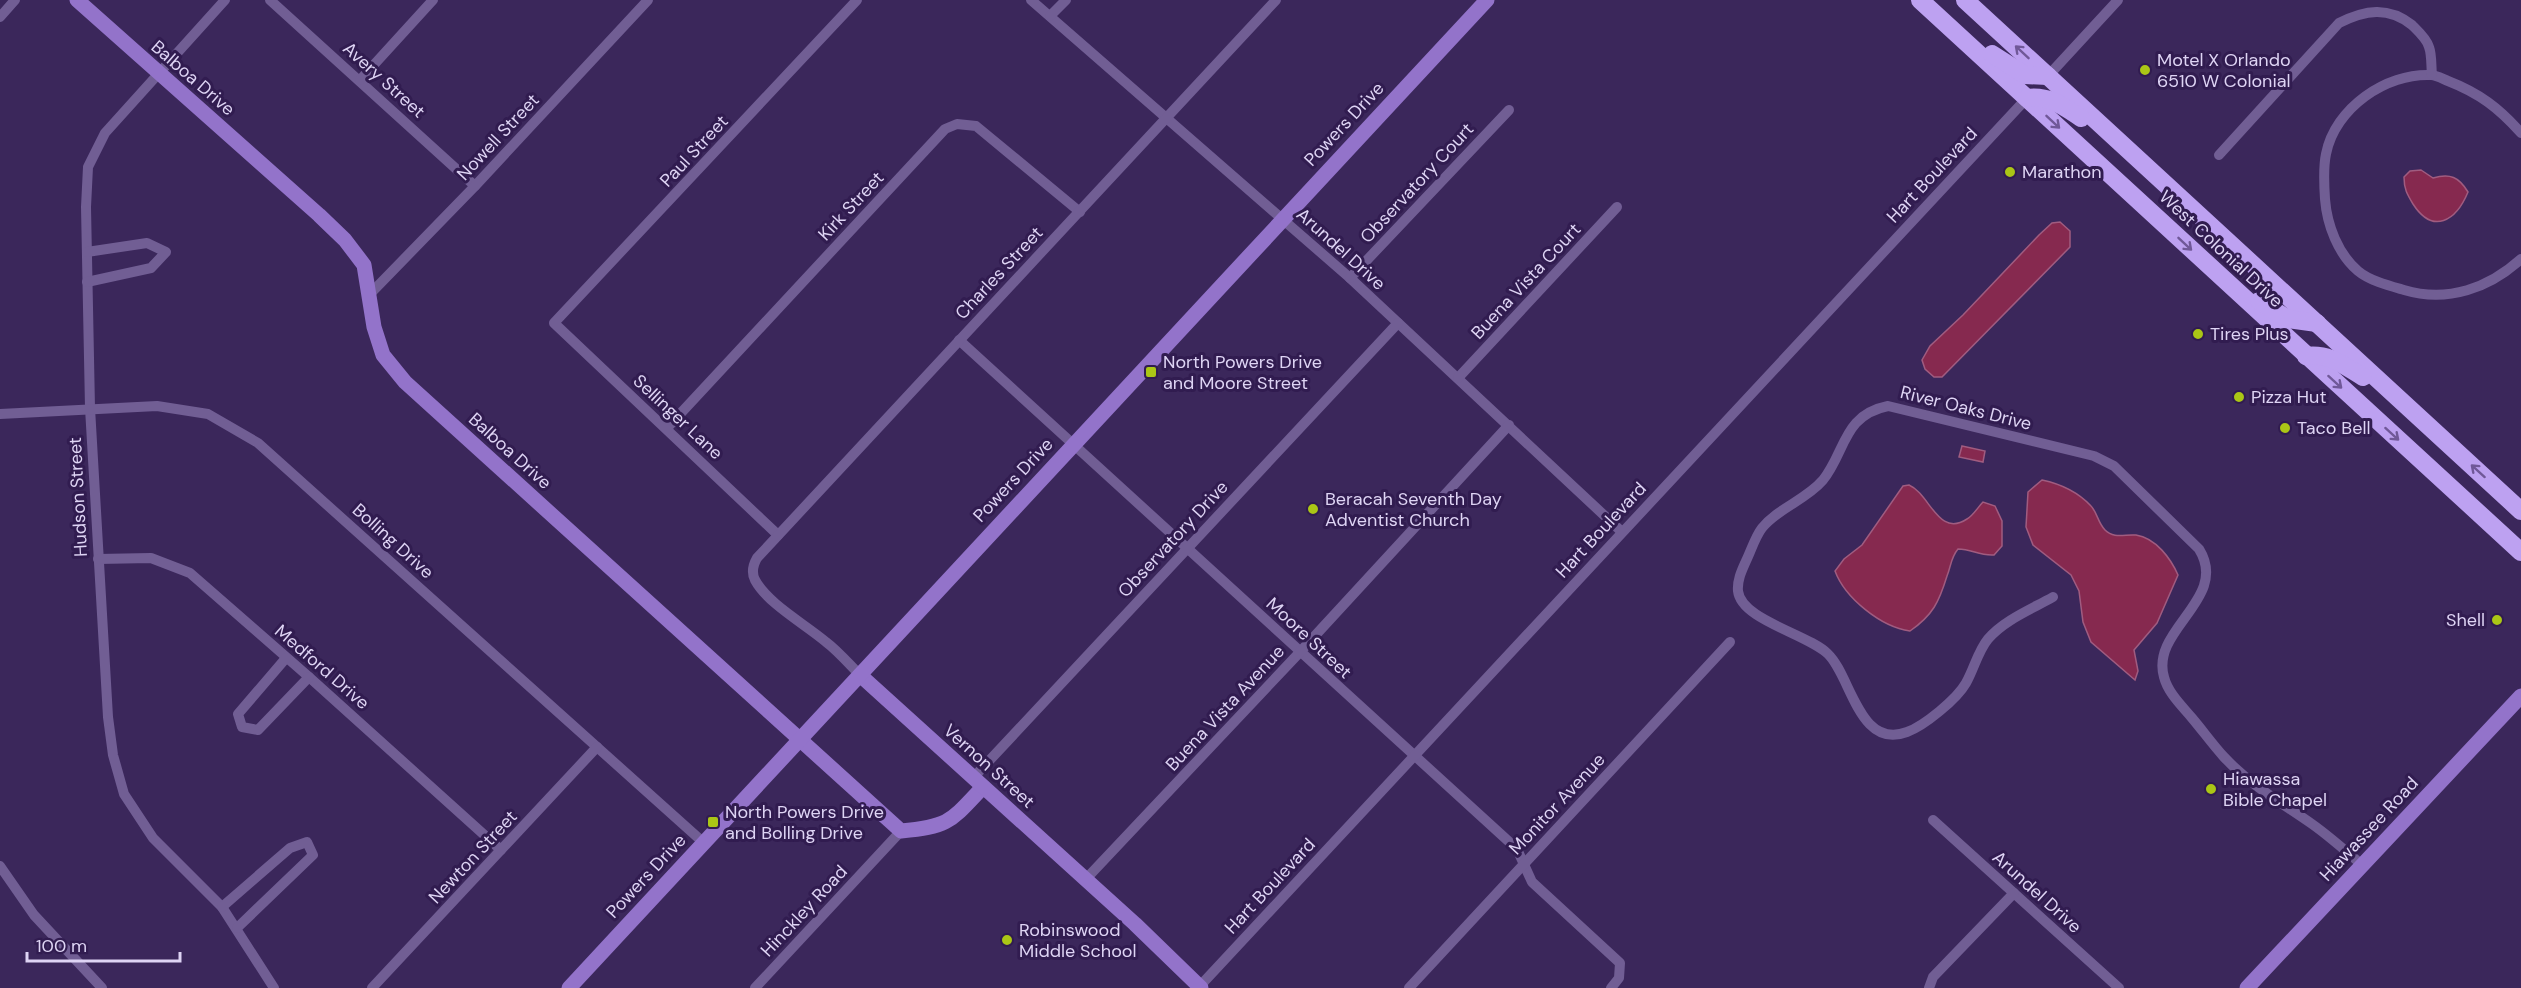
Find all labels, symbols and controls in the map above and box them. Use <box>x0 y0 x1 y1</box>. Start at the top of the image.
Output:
street label: Balboa Drive <box>146 35 240 121</box>
street label: Avery Street <box>338 37 430 123</box>
one-way arrow <box>2015 45 2030 59</box>
place label: Motel X Orlando 6510 W Colonial <box>2157 48 2291 93</box>
marker: Motel X Orlando 6510 W Colonial <box>2138 63 2152 77</box>
street label: Powers Drive <box>1299 77 1389 171</box>
street label: Nowell Street <box>452 89 544 185</box>
street label: Paul Street <box>655 110 733 192</box>
one-way arrow <box>2045 115 2060 129</box>
street label: Observatory Court <box>1355 118 1479 248</box>
street label: Hart Boulevard <box>1881 122 1983 228</box>
place label: Marathon <box>2022 160 2102 184</box>
marker: Marathon <box>2003 165 2017 179</box>
street label: Kirk Street <box>813 166 889 246</box>
street label: West Colonial Drive <box>2154 185 2288 313</box>
street label: Arundel Drive <box>1291 203 1391 295</box>
street label: Buena Vista Court <box>1466 218 1586 344</box>
street label: Charles Street <box>950 221 1048 325</box>
one-way arrow <box>2177 237 2192 251</box>
place label: Tires Plus <box>2210 322 2289 346</box>
marker: Tires Plus <box>2191 327 2205 341</box>
place label: North Powers Drive and Moore Street <box>1163 350 1322 395</box>
marker: North Powers Drive and Moore Street <box>1144 365 1158 379</box>
street label: Sellinger Lane <box>628 369 728 465</box>
one-way arrow <box>2328 375 2343 389</box>
street label: River Oaks Drive <box>1898 380 2034 436</box>
place label: Pizza Hut <box>2251 385 2326 409</box>
marker: Pizza Hut <box>2232 390 2246 404</box>
street label: Balboa Drive <box>463 407 557 495</box>
place label: Taco Bell <box>2297 416 2370 440</box>
marker: Taco Bell <box>2278 421 2292 435</box>
one-way arrow <box>2384 427 2399 441</box>
street label: Powers Drive <box>968 433 1058 527</box>
street label: Hudson Street <box>63 437 93 557</box>
one-way arrow <box>2471 464 2486 478</box>
street label: Observatory Drive <box>1113 476 1233 602</box>
street label: Hart Boulevard <box>1550 477 1652 583</box>
place label: Beracah Seventh Day Adventist Church <box>1325 487 1502 532</box>
street label: Bolling Drive <box>347 498 439 584</box>
marker: Beracah Seventh Day Adventist Church <box>1306 502 1320 516</box>
street label: Moore Street <box>1261 592 1357 684</box>
place label: Shell <box>2446 608 2485 632</box>
marker: Shell <box>2490 613 2504 627</box>
street label: Medford Drive <box>270 619 374 715</box>
street label: Buena Vista Avenue <box>1160 640 1290 776</box>
street label: Vernon Street <box>938 719 1040 813</box>
street label: Monitor Avenue <box>1504 748 1610 860</box>
place label: Hiawassa Bible Chapel <box>2223 767 2327 812</box>
street label: Hiawassee Road <box>2314 772 2424 886</box>
marker: Hiawassa Bible Chapel <box>2204 782 2218 796</box>
place label: North Powers Drive and Bolling Drive <box>725 800 884 845</box>
street label: Newton Street <box>423 805 523 909</box>
marker: North Powers Drive and Bolling Drive <box>706 815 720 829</box>
street label: Powers Drive <box>601 829 691 923</box>
street label: Hart Boulevard <box>1219 833 1321 939</box>
street label: Arundel Drive <box>1987 846 2087 938</box>
street label: Hinckley Road <box>755 860 853 962</box>
place label: Robinswood Middle School <box>1019 918 1137 963</box>
scale bar <box>27 925 180 963</box>
marker: Robinswood Middle School <box>1000 933 1014 947</box>
text: 100 m <box>36 934 87 958</box>

